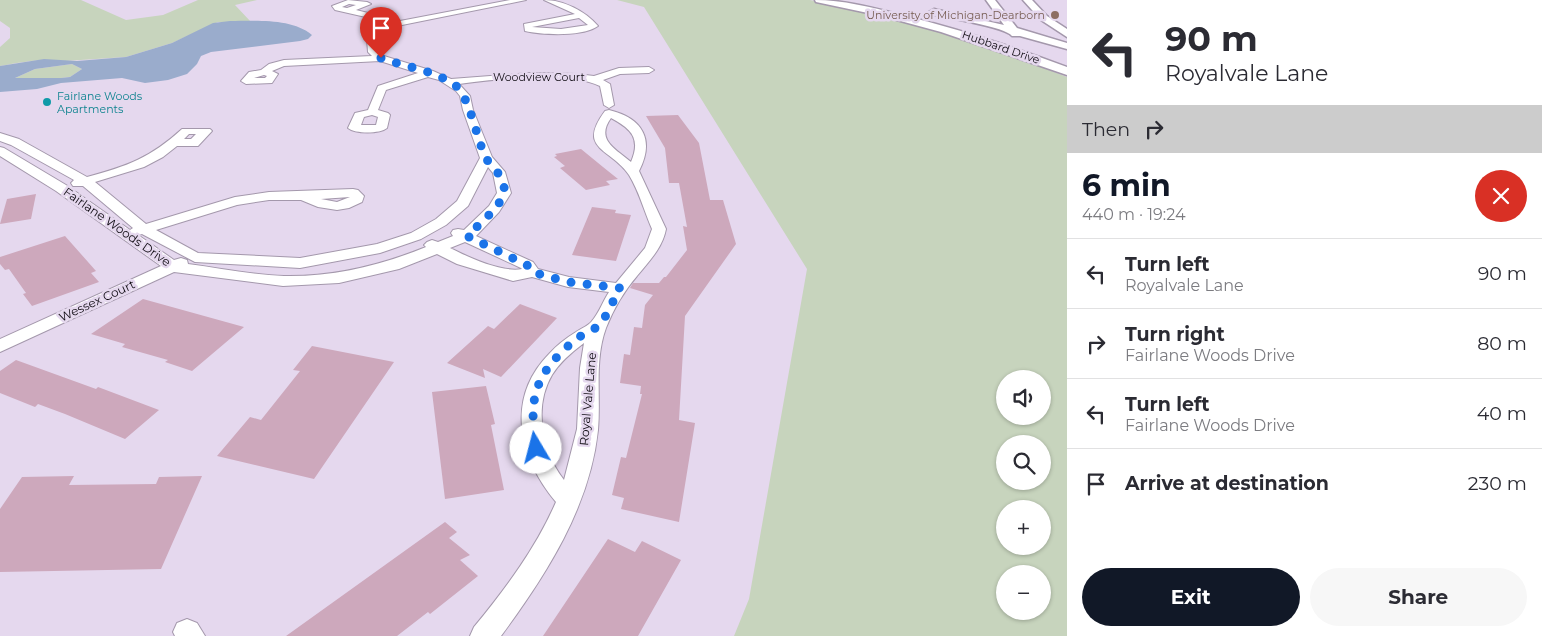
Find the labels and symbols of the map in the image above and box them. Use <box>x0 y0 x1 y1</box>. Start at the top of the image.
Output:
pin <box>360 7 402 58</box>
place label: University of Michigan-Dearborn <box>866 8 1045 22</box>
marker: University of Michigan-Dearborn <box>1049 9 1061 21</box>
street label: Hubbard Drive <box>960 27 1042 67</box>
street label: Woodview Court <box>493 70 585 84</box>
place label: Fairlane Woods Apartments <box>57 89 143 116</box>
marker: Fairlane Woods Apartments <box>41 96 53 108</box>
street label: Fairlane Woods Drive <box>61 184 174 269</box>
street label: Wessex Court <box>56 276 137 325</box>
street label: Royal Vale Lane <box>576 352 599 446</box>
position arrow <box>509 421 561 473</box>

